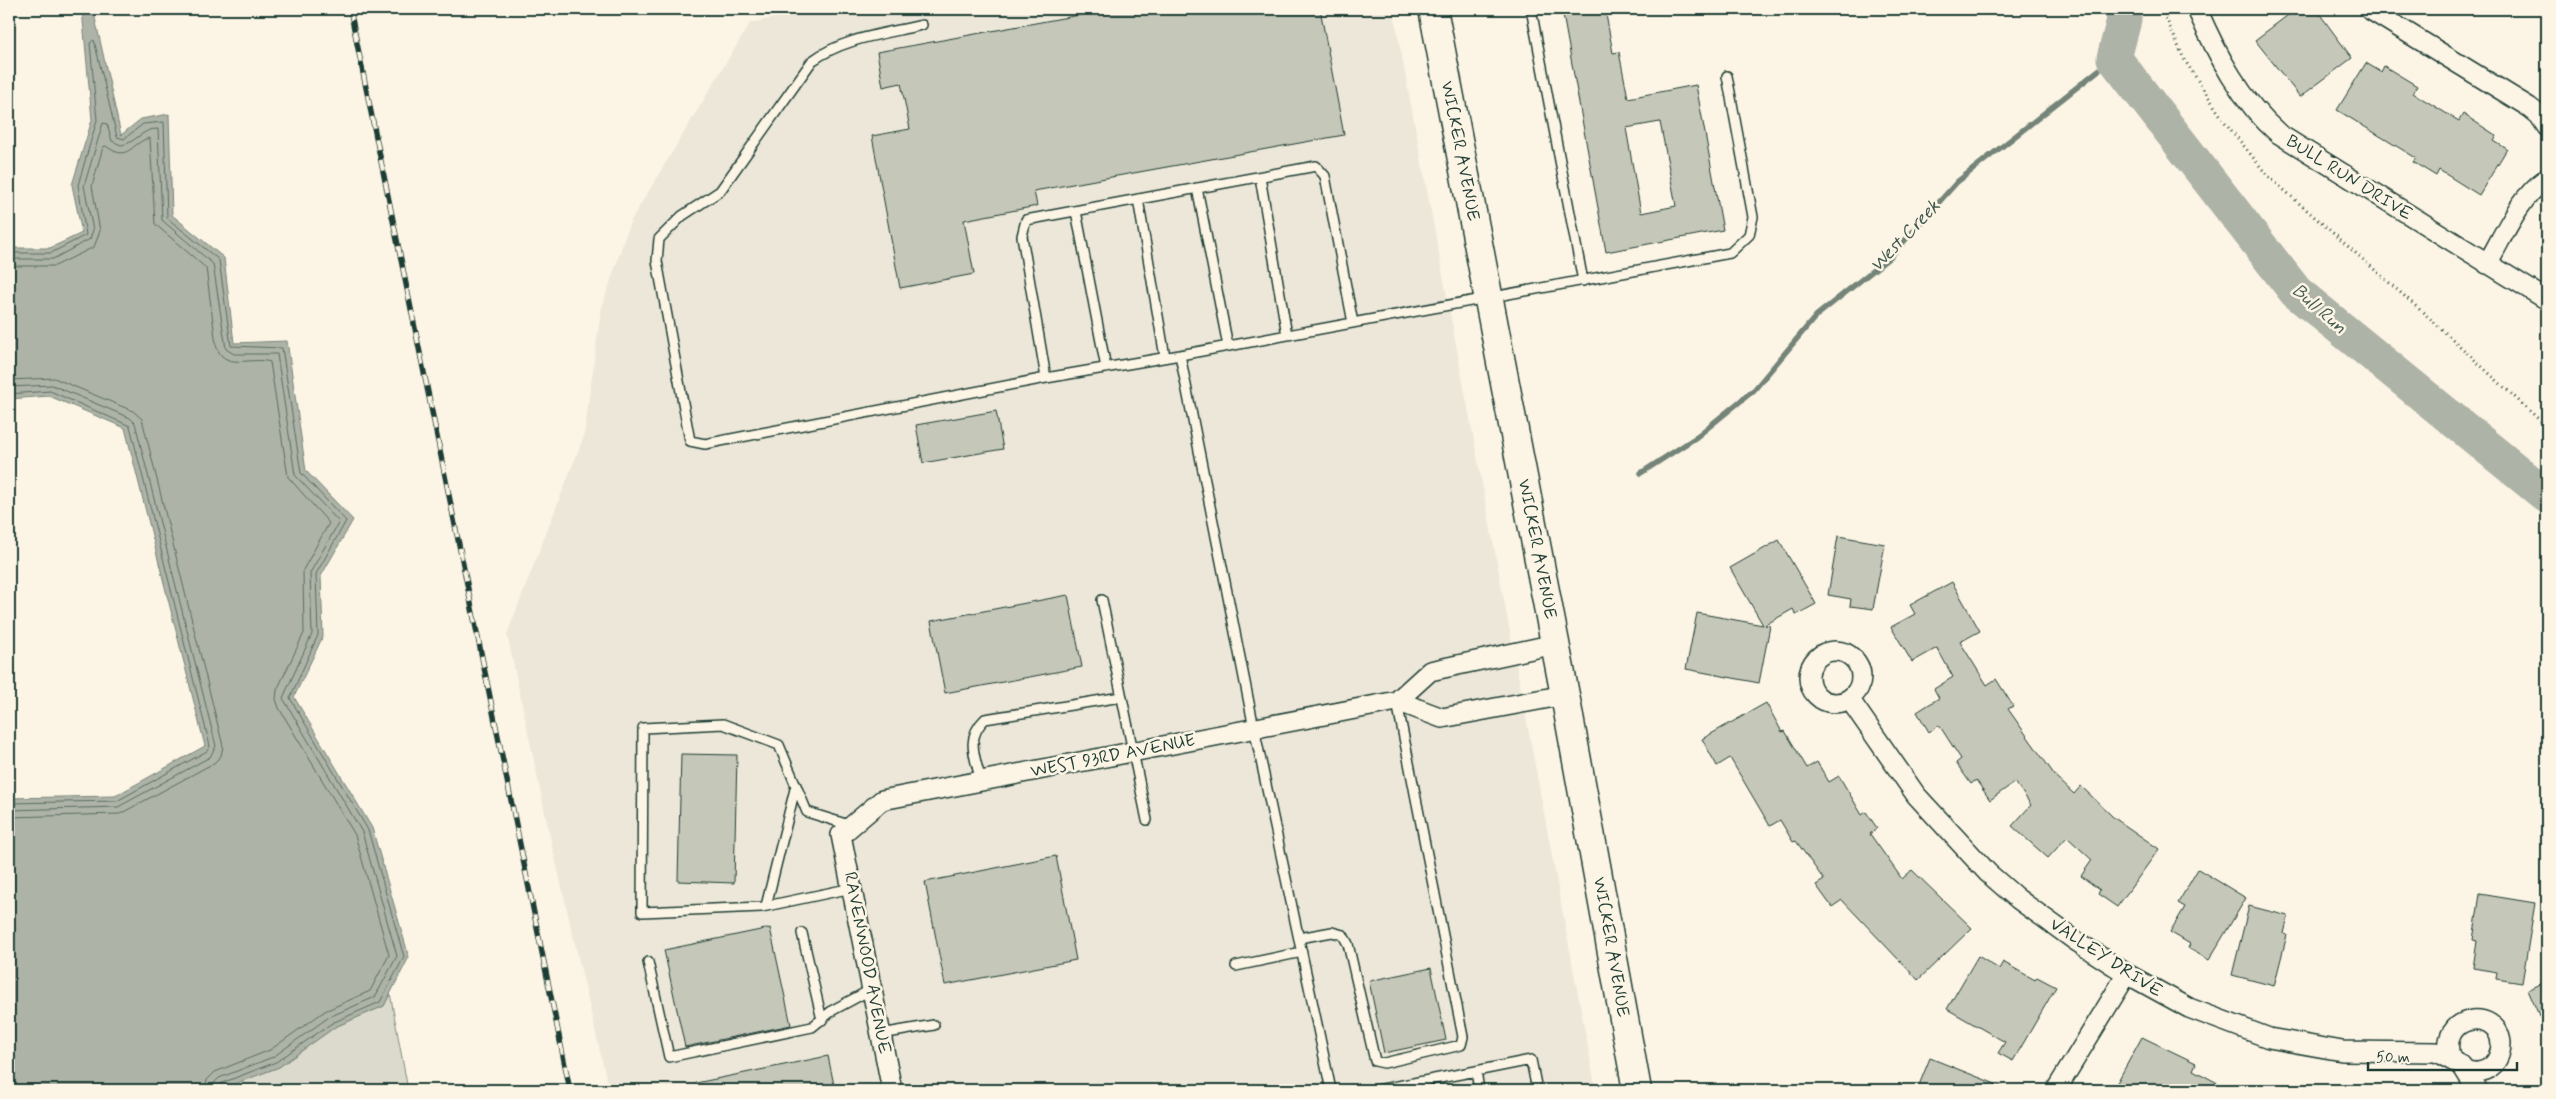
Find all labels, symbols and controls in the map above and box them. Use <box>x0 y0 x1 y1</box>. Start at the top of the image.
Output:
street label: WICKER AVENUE <box>1435 79 1485 223</box>
street label: BULL RUN DRIVE <box>2281 129 2417 227</box>
water label: West Creek <box>1864 194 1946 278</box>
water label: Bull Run <box>2286 278 2352 340</box>
street label: WICKER AVENUE <box>1512 477 1562 621</box>
street label: WEST 93RD AVENUE <box>1029 728 1197 784</box>
street label: RAVENWOOD AVENUE <box>838 870 896 1056</box>
street label: WICKER AVENUE <box>1587 875 1635 1019</box>
street label: VALLEY DRIVE <box>2045 913 2167 1004</box>
scale bar <box>2368 1039 2517 1071</box>
text: 50 m <box>2376 1048 2410 1068</box>

